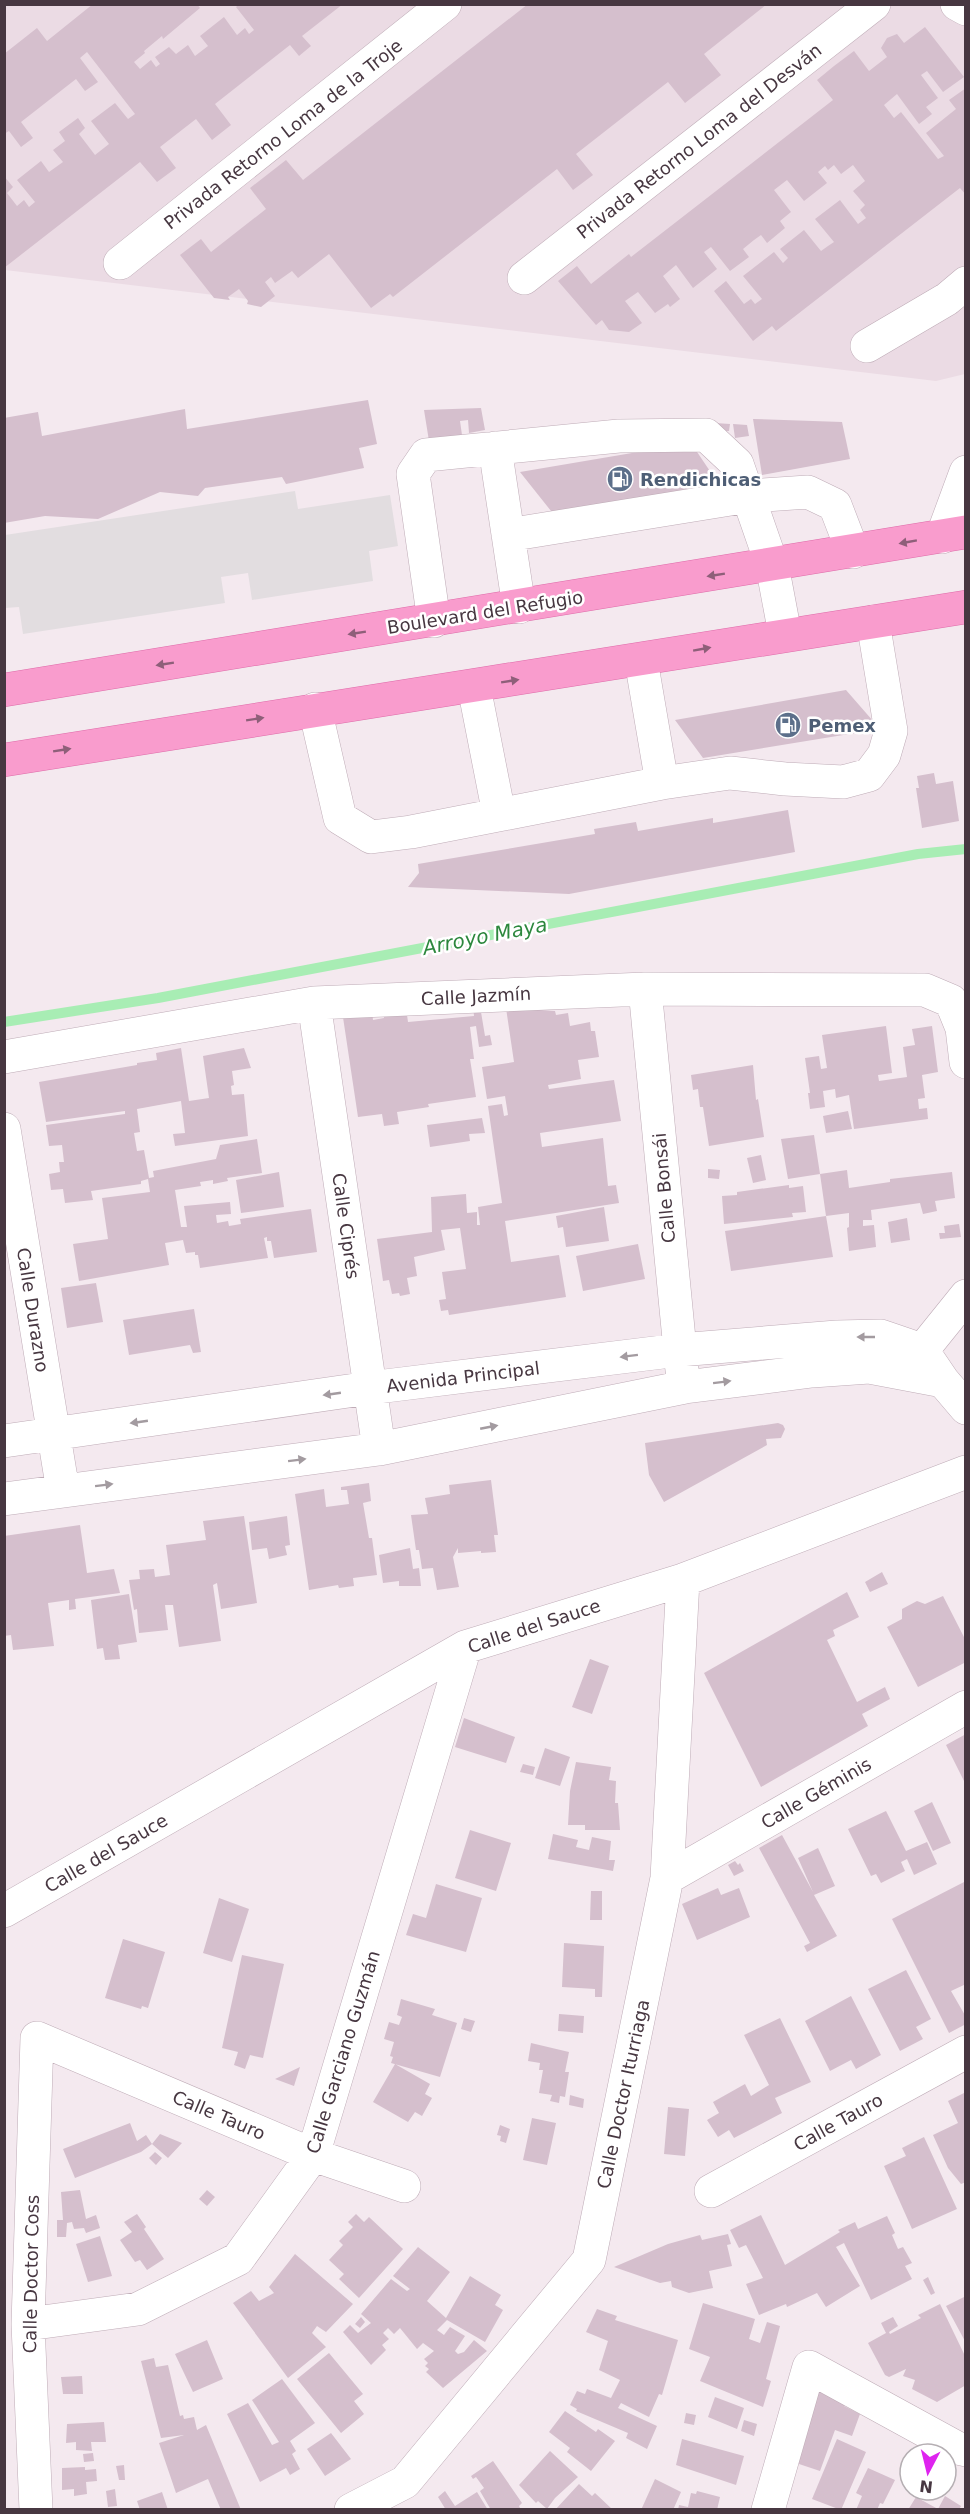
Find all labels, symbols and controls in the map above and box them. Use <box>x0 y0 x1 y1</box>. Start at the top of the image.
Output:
street label: Privada Retorno Loma de la Troje <box>160 35 406 233</box>
street label: Privada Retorno Loma del Desván <box>573 39 825 243</box>
fuel station icon: Rendichicas <box>605 464 635 494</box>
place label: Rendichicas <box>640 469 761 490</box>
one-way arrow <box>898 538 917 547</box>
one-way arrow <box>706 570 725 579</box>
street label: Boulevard del Refugio <box>386 586 584 638</box>
one-way arrow <box>348 629 367 638</box>
one-way arrow <box>693 644 712 653</box>
one-way arrow <box>155 660 174 669</box>
one-way arrow <box>501 676 520 685</box>
fuel station icon: Pemex <box>773 710 803 740</box>
one-way arrow <box>245 714 264 723</box>
place label: Pemex <box>808 715 876 736</box>
one-way arrow <box>53 746 72 755</box>
water label: Arroyo Maya <box>419 912 549 960</box>
street label: Calle Jazmín <box>420 983 532 1009</box>
street label: Calle Bonsái <box>649 1132 679 1244</box>
street label: Calle Ciprés <box>328 1172 364 1280</box>
street label: Calle Durazno <box>13 1246 53 1374</box>
one-way arrow <box>856 1332 875 1341</box>
one-way arrow <box>620 1352 639 1361</box>
street label: Avenida Principal <box>385 1357 541 1397</box>
one-way arrow <box>713 1377 732 1387</box>
one-way arrow <box>322 1389 341 1398</box>
one-way arrow <box>129 1417 148 1426</box>
one-way arrow <box>480 1422 499 1431</box>
one-way arrow <box>288 1455 307 1465</box>
one-way arrow <box>95 1481 114 1490</box>
street label: Calle del Sauce <box>465 1595 603 1657</box>
street label: Calle Géminis <box>757 1753 875 1833</box>
street label: Calle del Sauce <box>41 1809 171 1897</box>
street label: Calle Garciano Guzmán <box>302 1948 384 2156</box>
street label: Calle Doctor Iturriaga <box>593 1997 653 2191</box>
street label: Calle Tauro <box>169 2086 269 2144</box>
street label: Calle Tauro <box>790 2089 886 2155</box>
street label: Calle Doctor Coss <box>19 2194 43 2354</box>
north arrow <box>898 2442 958 2502</box>
text: N <box>918 2476 934 2497</box>

